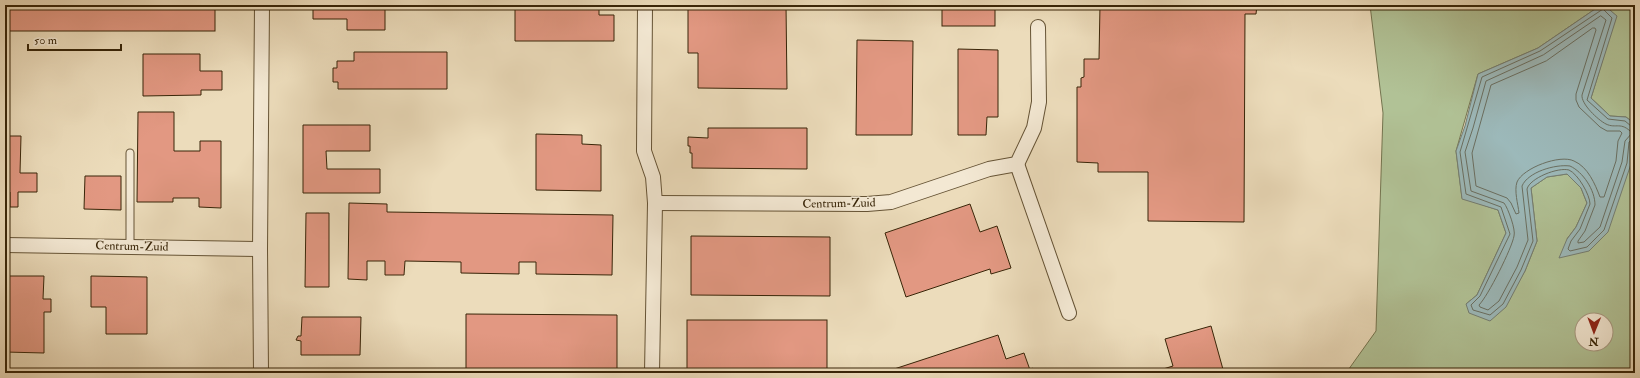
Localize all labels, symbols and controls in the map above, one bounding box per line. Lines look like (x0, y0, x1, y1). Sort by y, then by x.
scale bar (28, 26, 121, 52)
text: 50 m (34, 33, 58, 48)
street label: Centrum-Zuid (802, 195, 876, 212)
street label: Centrum-Zuid (95, 238, 169, 255)
north arrow (1574, 312, 1614, 352)
text: N (1588, 335, 1600, 348)

